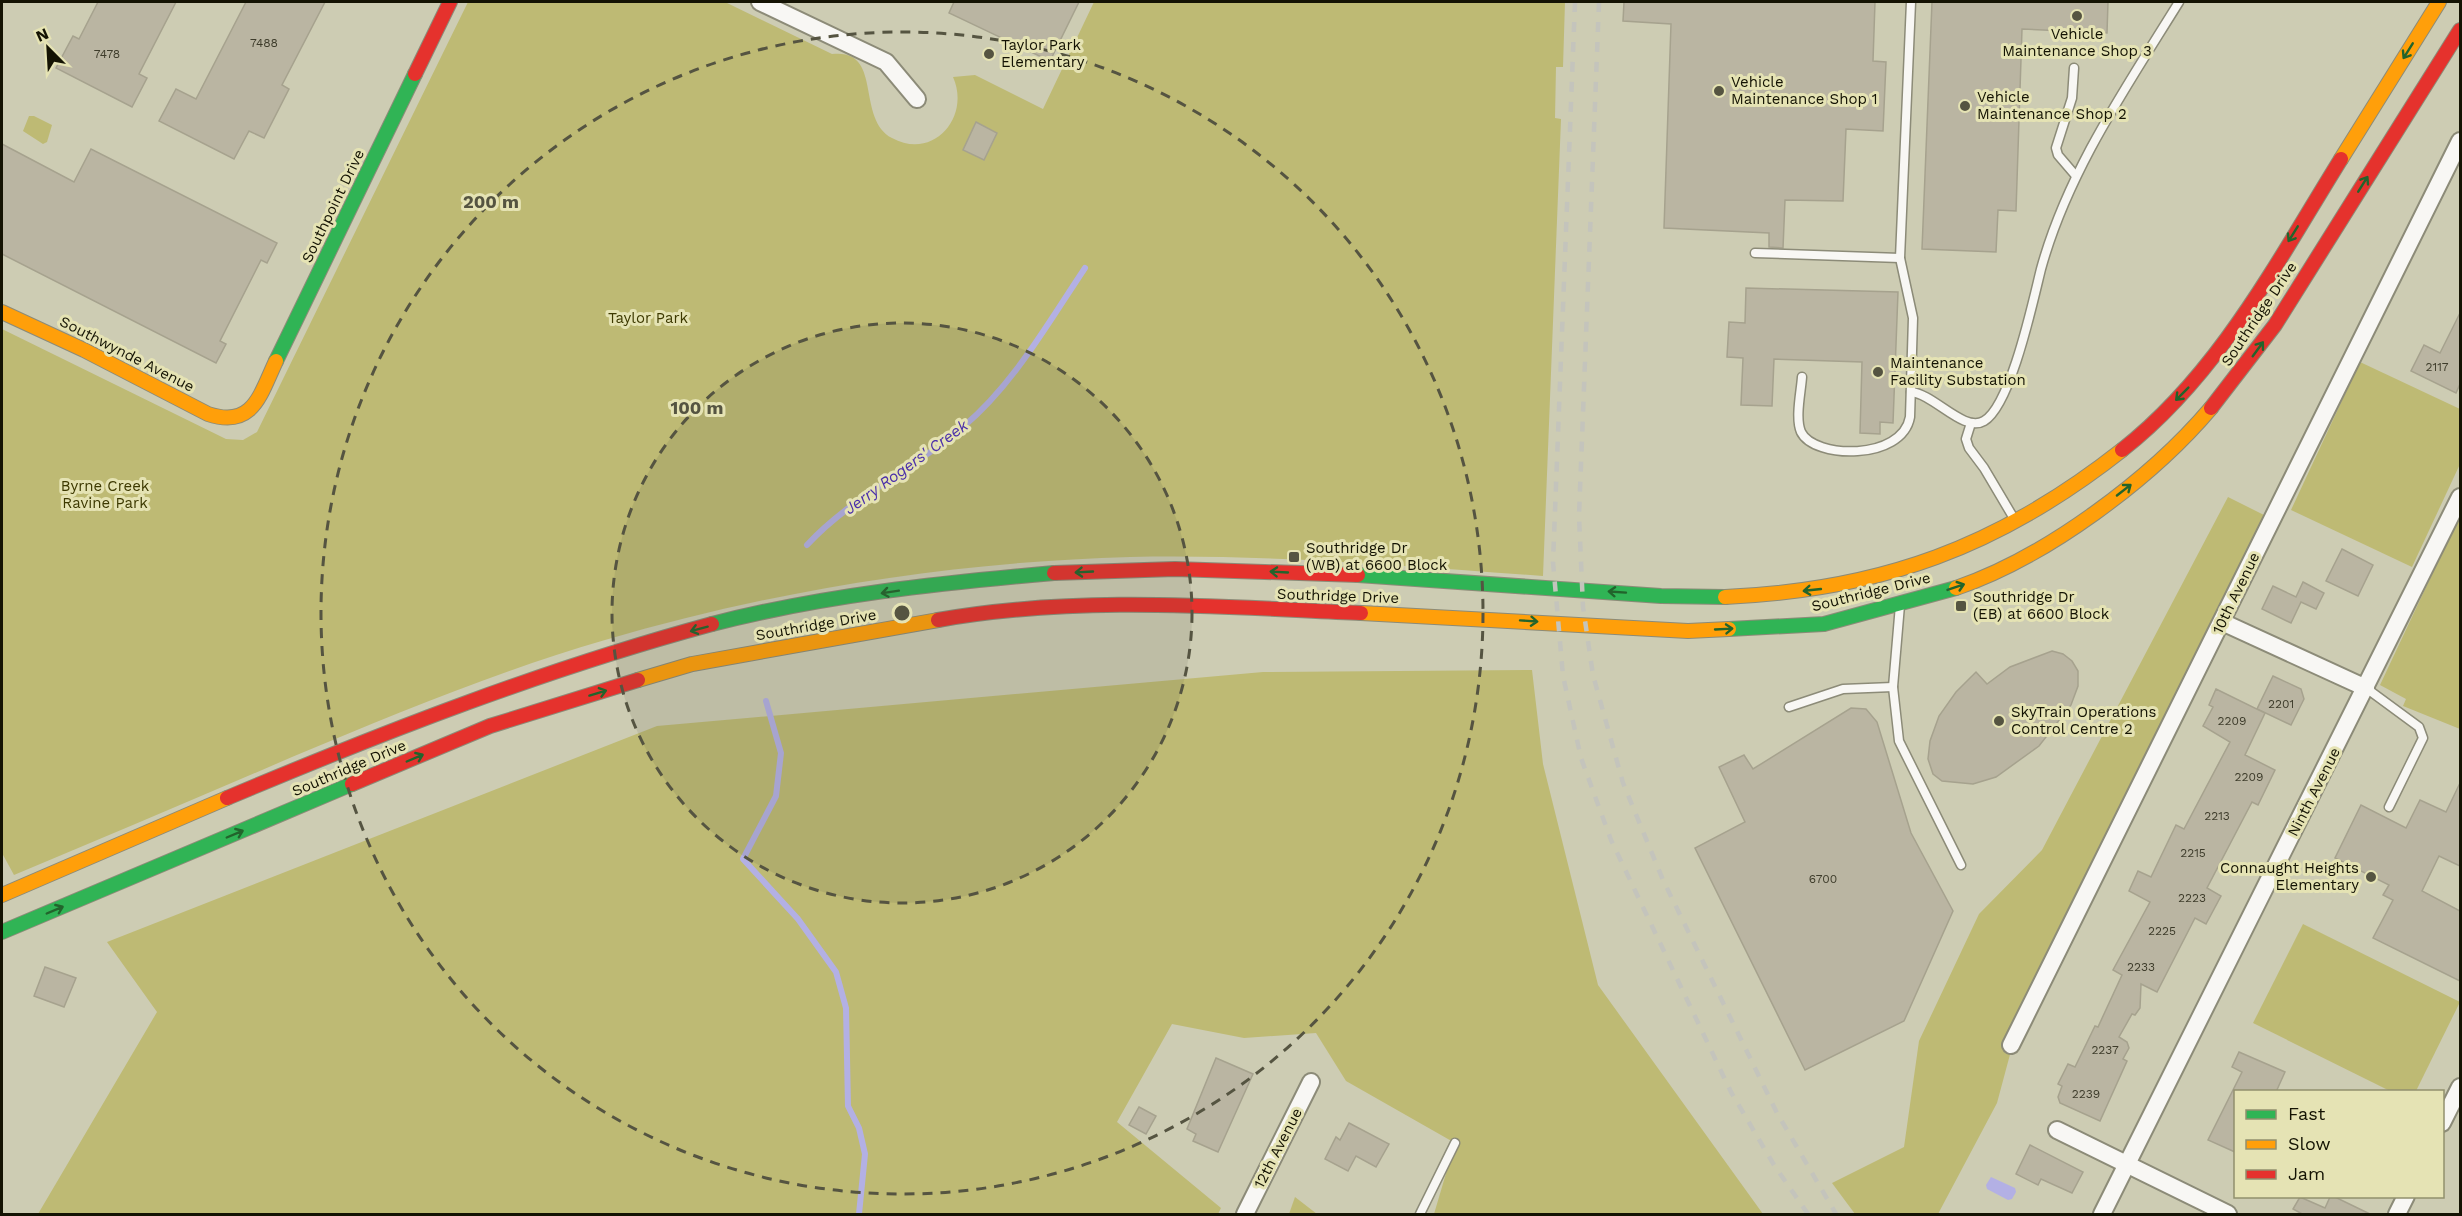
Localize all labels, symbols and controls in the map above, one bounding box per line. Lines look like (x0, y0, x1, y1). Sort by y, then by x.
marker: Vehicle Maintenance Shop 3 (2070, 9, 2084, 23)
north arrow (18, 18, 78, 78)
text: N (33, 24, 51, 46)
place label: Vehicle Maintenance Shop 3 (2002, 25, 2152, 60)
house number: 7488 (250, 36, 278, 50)
place label: Taylor Park Elementary (1001, 36, 1085, 71)
one-way arrow (2401, 42, 2413, 59)
house number: 7478 (94, 47, 120, 61)
marker: Taylor Park Elementary (982, 47, 996, 61)
place label: Vehicle Maintenance Shop 1 (1731, 73, 1878, 108)
marker: Vehicle Maintenance Shop 1 (1712, 84, 1726, 98)
place label: Vehicle Maintenance Shop 2 (1977, 88, 2127, 123)
marker: Vehicle Maintenance Shop 2 (1958, 99, 1972, 113)
street label: Southpoint Drive (298, 146, 368, 266)
one-way arrow (2356, 176, 2369, 193)
text: 200 m (463, 191, 519, 212)
one-way arrow (2287, 226, 2300, 243)
street label: Southridge Drive (2217, 258, 2301, 370)
park label: Taylor Park (608, 309, 689, 327)
street label: Southwynde Avenue (57, 312, 197, 396)
one-way arrow (2252, 341, 2264, 357)
place label: Maintenance Facility Substation (1890, 354, 2026, 389)
house number: 2117 (2425, 360, 2449, 374)
marker: Maintenance Facility Substation (1871, 365, 1885, 379)
one-way arrow (2175, 387, 2190, 402)
text: 100 m (670, 397, 724, 418)
water label: Jerry Rogers' Creek (840, 415, 973, 518)
park label: Byrne Creek Ravine Park (61, 477, 150, 512)
one-way arrow (2116, 483, 2132, 496)
place label: Southridge Dr (WB) at 6600 Block (1306, 539, 1448, 574)
street label: 10th Avenue (2209, 549, 2263, 637)
marker: Southridge Dr (WB) at 6600 Block (1287, 550, 1301, 564)
one-way arrow (1075, 566, 1094, 577)
one-way arrow (1269, 566, 1289, 577)
street label: Southridge Drive (1810, 569, 1932, 615)
one-way arrow (1946, 580, 1965, 591)
one-way arrow (1802, 584, 1822, 595)
street label: Southridge Drive (1277, 585, 1399, 607)
one-way arrow (881, 586, 900, 597)
one-way arrow (1608, 587, 1628, 598)
place label: Southridge Dr (EB) at 6600 Block (1973, 588, 2110, 623)
marker: Southridge Dr (EB) at 6600 Block (1954, 599, 1968, 613)
centre of rings (892, 603, 912, 623)
street label: Southridge Drive (754, 606, 878, 644)
one-way arrow (1518, 616, 1538, 627)
one-way arrow (690, 624, 709, 635)
one-way arrow (1713, 624, 1733, 635)
one-way arrow (588, 687, 607, 698)
house number: 2201 (2268, 697, 2294, 711)
place label: SkyTrain Operations Control Centre 2 (2011, 703, 2157, 738)
marker: SkyTrain Operations Control Centre 2 (1992, 714, 2006, 728)
house number: 2209 (2218, 714, 2246, 728)
street label: Southridge Drive (289, 736, 409, 800)
street label: Ninth Avenue (2284, 745, 2344, 839)
one-way arrow (405, 752, 423, 763)
house number: 2209 (2235, 770, 2263, 784)
house number: 2213 (2204, 809, 2230, 823)
one-way arrow (225, 828, 244, 839)
house number: 2215 (2180, 846, 2206, 860)
place label: Connaught Heights Elementary (2220, 859, 2359, 894)
marker: Connaught Heights Elementary (2364, 870, 2378, 884)
house number: 6700 (1809, 872, 1837, 886)
house number: 2223 (2178, 891, 2206, 905)
one-way arrow (46, 904, 64, 915)
house number: 2225 (2148, 924, 2176, 938)
house number: 2233 (2127, 960, 2155, 974)
house number: 2237 (2091, 1043, 2119, 1057)
house number: 2239 (2072, 1087, 2100, 1101)
legend (2234, 1090, 2444, 1198)
text: Fast (2288, 1103, 2326, 1124)
street label: 12th Avenue (1250, 1105, 1306, 1191)
text: Slow (2288, 1133, 2331, 1154)
text: Jam (2288, 1163, 2325, 1184)

